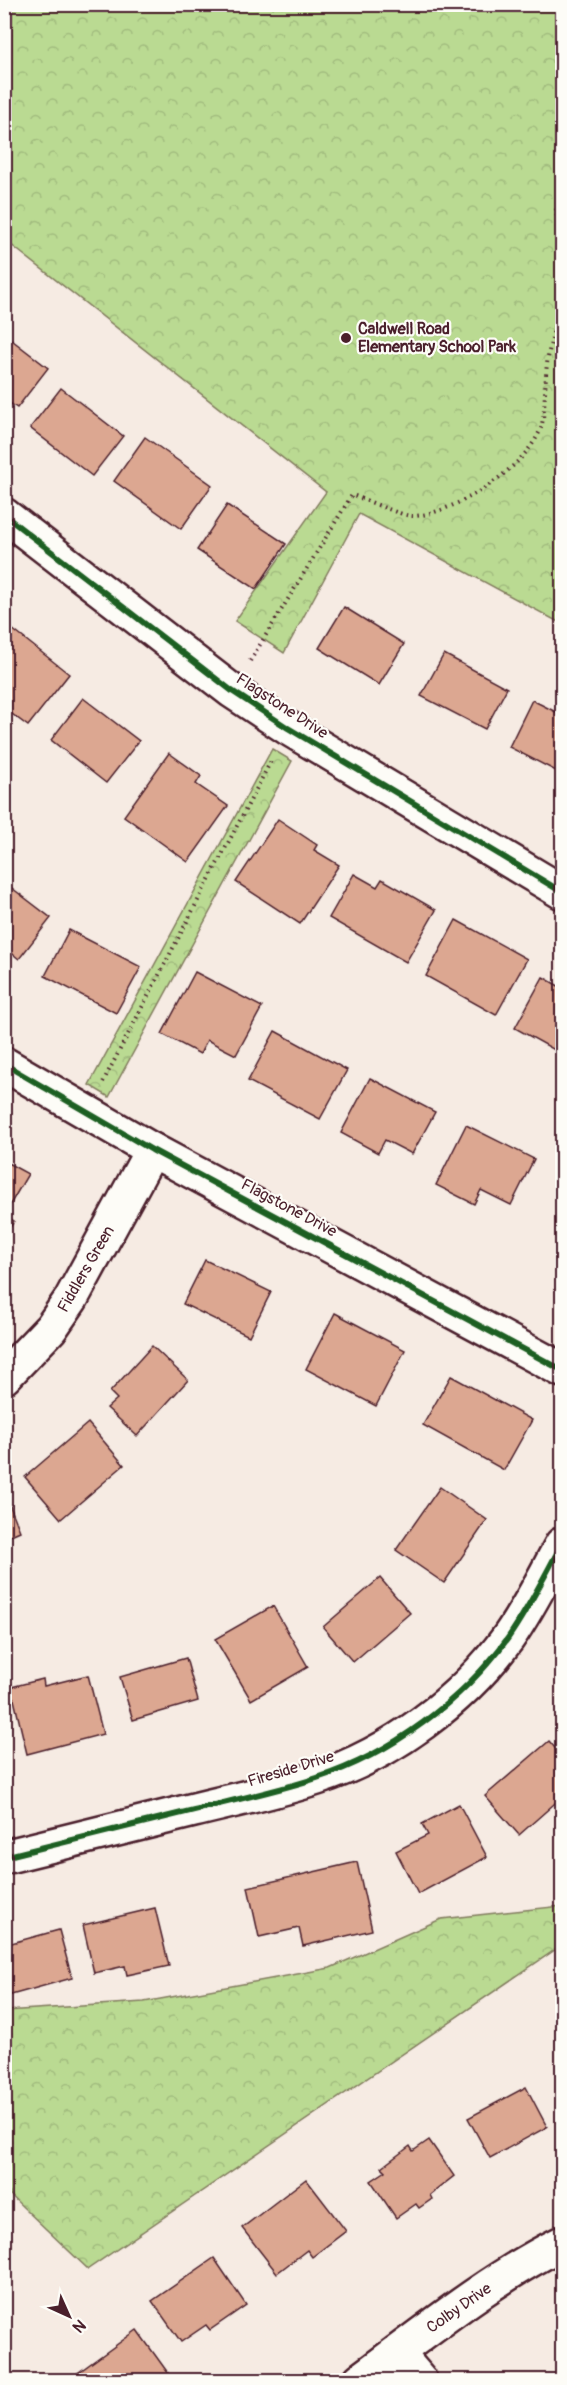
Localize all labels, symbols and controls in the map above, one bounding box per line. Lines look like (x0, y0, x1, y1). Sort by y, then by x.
place label: Caldwell Road Elementary School Park (358, 319, 516, 357)
marker: Caldwell Road Elementary School Park (339, 331, 353, 345)
street label: Flagstone Drive (232, 669, 332, 743)
street label: Flagstone Drive (238, 1174, 340, 1242)
street label: Fiddlers Green (53, 1222, 119, 1316)
street label: Fireside Drive (245, 1746, 337, 1792)
street label: Colby Drive (423, 2278, 495, 2338)
north arrow (39, 2286, 99, 2346)
text: N (68, 2315, 90, 2337)

